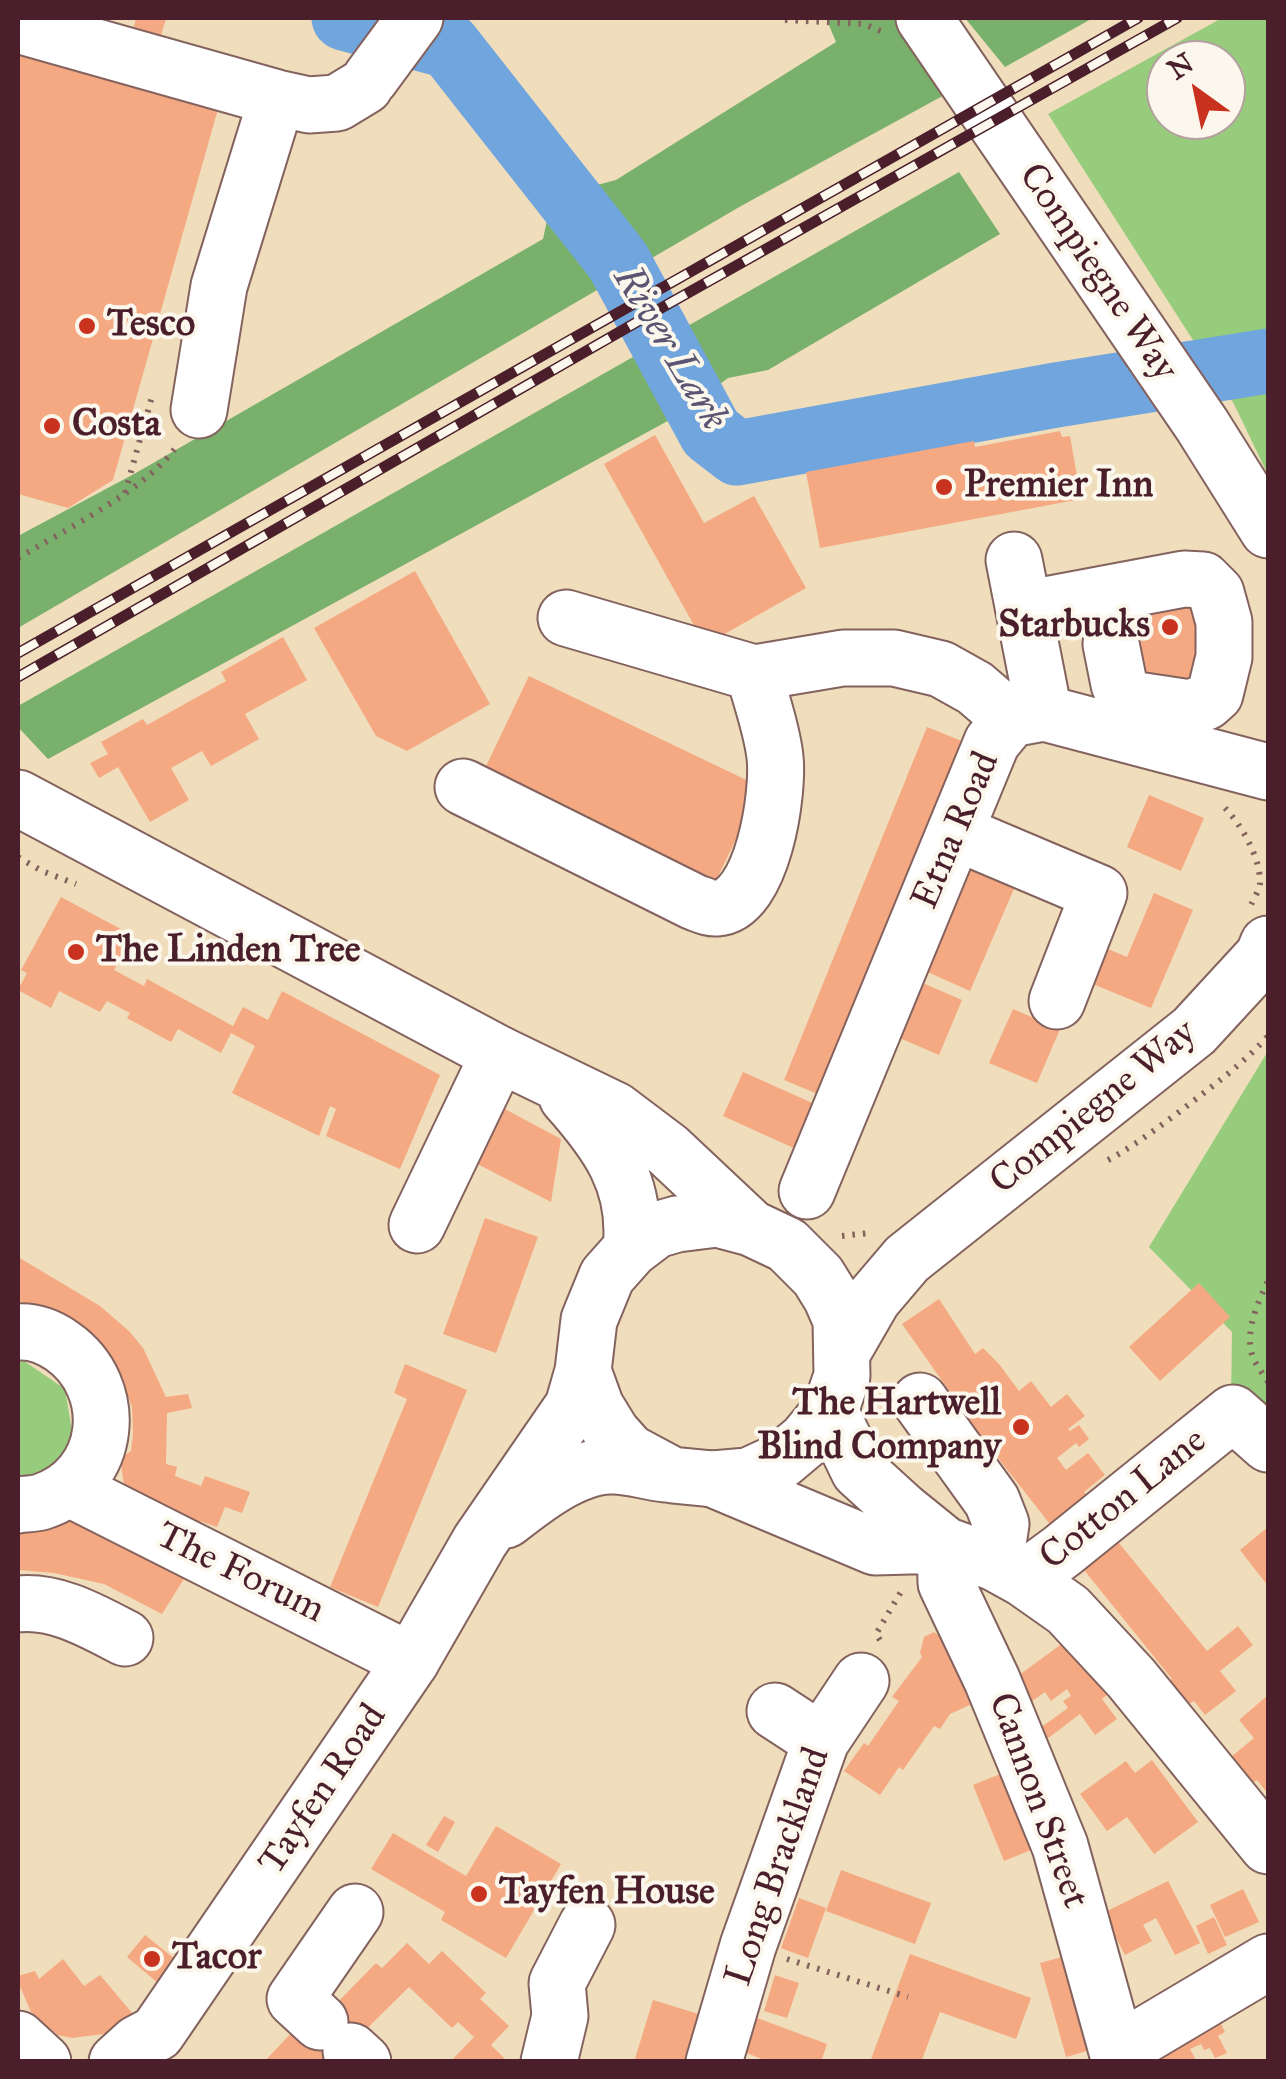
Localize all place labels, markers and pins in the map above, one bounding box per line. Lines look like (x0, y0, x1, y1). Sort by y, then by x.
place label: Tesco (107, 303, 195, 349)
marker: Tesco (76, 315, 98, 337)
place label: Costa (72, 403, 161, 449)
marker: Costa (41, 415, 63, 437)
place label: Premier Inn (964, 464, 1153, 510)
marker: Premier Inn (933, 476, 955, 498)
place label: Starbucks (998, 604, 1150, 650)
marker: Starbucks (1159, 616, 1181, 638)
place label: The Linden Tree (96, 929, 361, 975)
marker: The Linden Tree (65, 941, 87, 963)
place label: The Hartwell Blind Company (757, 1382, 1001, 1472)
marker: The Hartwell Blind Company (1010, 1416, 1032, 1438)
place label: Tayfen House (499, 1871, 715, 1917)
marker: Tayfen House (468, 1883, 490, 1905)
place label: Tacor (172, 1936, 261, 1982)
marker: Tacor (141, 1948, 163, 1970)

